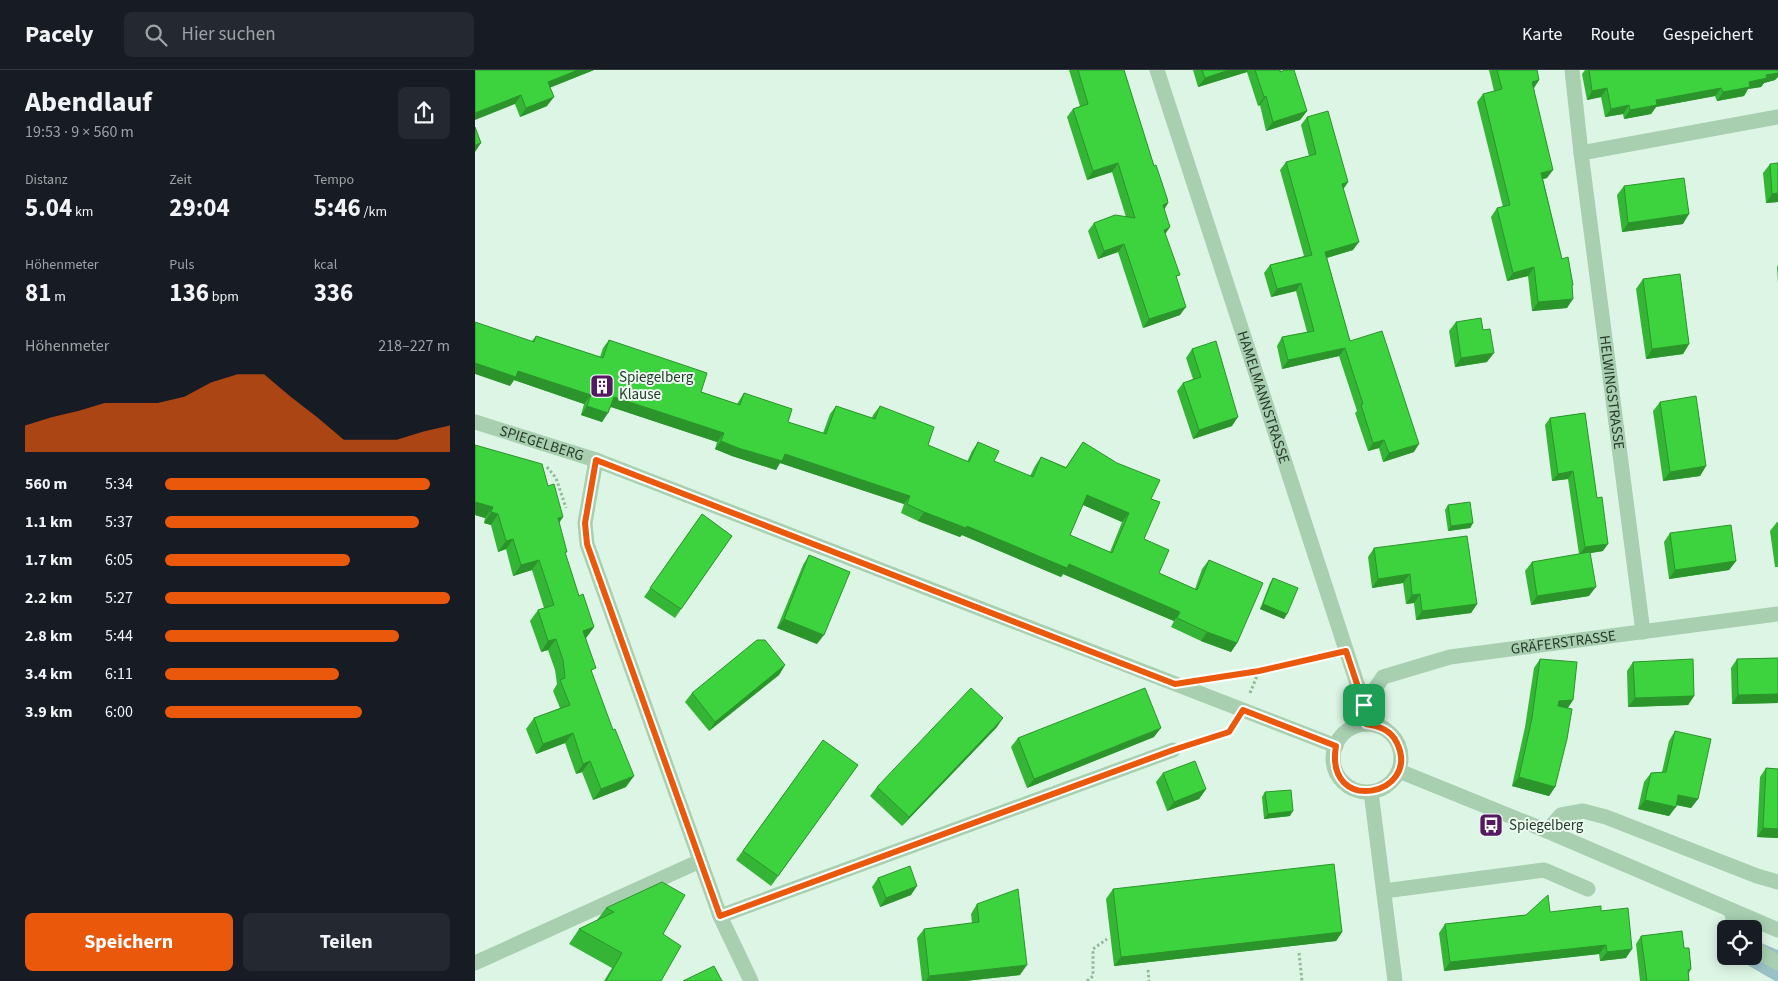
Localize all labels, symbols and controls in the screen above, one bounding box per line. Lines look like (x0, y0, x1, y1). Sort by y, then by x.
search box (124, 12, 474, 57)
text: Pacely (25, 17, 94, 52)
icon: search (142, 21, 170, 49)
text: Hier suchen (182, 21, 276, 48)
text: Karte (1522, 22, 1562, 47)
text: Route (1590, 22, 1635, 47)
text: Gespeichert (1663, 22, 1753, 47)
text: Abendlauf (25, 82, 152, 122)
button: share (398, 87, 450, 139)
text: 19:53 · 9 × 560 m (25, 121, 134, 143)
text: Distanz (25, 170, 68, 190)
text: Zeit (169, 170, 192, 190)
text: Tempo (314, 170, 354, 190)
text: 5.04 (25, 190, 72, 226)
text: 29:04 (169, 190, 230, 226)
text: 5:46 (314, 190, 361, 226)
text: km (72, 202, 93, 222)
text: /km (361, 202, 387, 222)
text: Höhenmeter (25, 255, 99, 275)
text: Puls (169, 255, 194, 275)
text: kcal (314, 255, 337, 275)
text: 81 (25, 275, 51, 311)
text: 136 (169, 275, 209, 311)
text: 336 (314, 275, 353, 311)
text: m (51, 287, 66, 307)
text: bpm (209, 287, 239, 307)
street label: HAMELMANNSTRASSE (1232, 328, 1295, 466)
street label: HELWINGSTRASSE (1594, 334, 1629, 451)
text: Höhenmeter (25, 335, 109, 357)
text: 218–227 m (378, 335, 450, 357)
place label: Spiegelberg Klause (619, 367, 694, 405)
building icon: Spiegelberg Klause (589, 373, 615, 399)
street label: SPIEGELBERG (497, 420, 586, 467)
text: 560 m (25, 473, 67, 495)
text: 5:34 (105, 473, 133, 495)
text: 1.1 km (25, 511, 72, 533)
text: 5:37 (105, 511, 133, 533)
text: 1.7 km (25, 549, 72, 571)
text: 6:05 (105, 549, 133, 571)
text: 2.2 km (25, 587, 72, 609)
text: 5:27 (105, 587, 133, 609)
text: 2.8 km (25, 625, 72, 647)
text: 5:44 (105, 625, 133, 647)
street label: GRÄFERSTRASSE (1510, 625, 1617, 660)
text: 3.4 km (25, 663, 72, 685)
text: 6:11 (105, 663, 133, 685)
pin (1343, 684, 1385, 726)
icon: arrive (1350, 691, 1378, 719)
text: 3.9 km (25, 701, 72, 723)
text: 6:00 (105, 701, 133, 723)
bus stop icon: Spiegelberg (1478, 812, 1504, 838)
place label: Spiegelberg (1509, 815, 1584, 836)
button: Speichern (25, 913, 233, 971)
button: Teilen (243, 913, 450, 971)
map controls (1717, 920, 1762, 965)
button: locate (1717, 920, 1762, 965)

